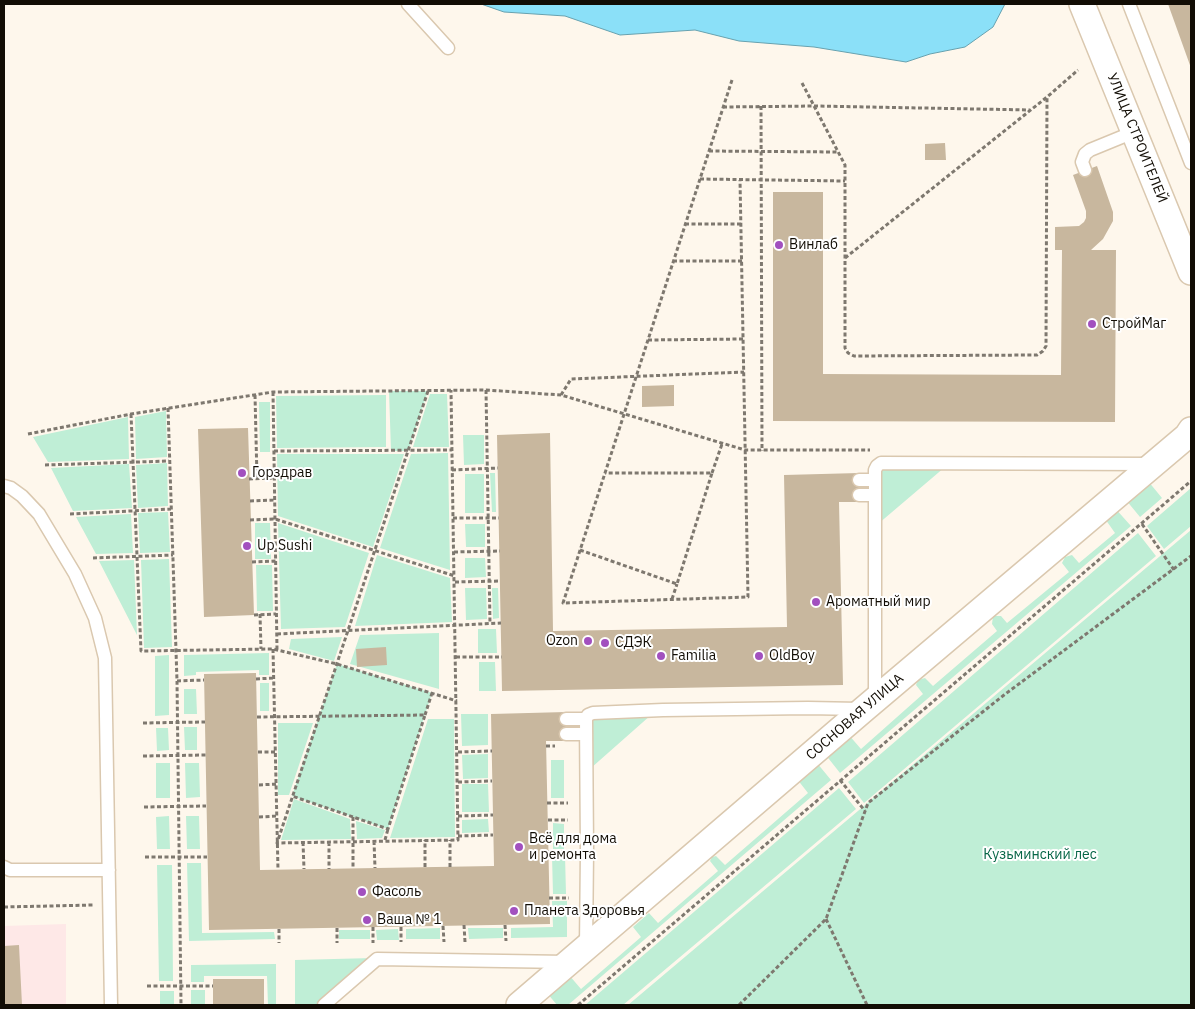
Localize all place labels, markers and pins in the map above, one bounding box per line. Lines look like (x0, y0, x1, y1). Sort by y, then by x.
place label: Винлаб (789, 237, 838, 253)
marker: Винлаб (773, 239, 785, 251)
place label: СтройМаг (1102, 316, 1166, 332)
marker: СтройМаг (1086, 318, 1098, 330)
place label: Горздрав (252, 465, 312, 481)
marker: Горздрав (236, 467, 248, 479)
place label: Up Sushi (257, 538, 312, 554)
marker: Up Sushi (241, 540, 253, 552)
place label: Ароматный мир (826, 594, 930, 610)
marker: Ароматный мир (810, 596, 822, 608)
place label: Ozon (546, 633, 578, 649)
marker: Ozon (582, 635, 594, 647)
place label: СДЭК (615, 635, 652, 651)
marker: СДЭК (599, 637, 611, 649)
place label: Familia (671, 648, 716, 664)
place label: OldBoy (769, 648, 815, 664)
marker: Familia (655, 650, 667, 662)
marker: OldBoy (753, 650, 765, 662)
place label: Всё для дома и ремонта (529, 831, 617, 864)
marker: Всё для дома и ремонта (513, 841, 525, 853)
place label: Фасоль (372, 884, 421, 900)
marker: Фасоль (356, 886, 368, 898)
place label: Планета Здоровья (524, 903, 645, 919)
marker: Планета Здоровья (508, 905, 520, 917)
place label: Ваша № 1 (377, 912, 442, 928)
marker: Ваша № 1 (361, 914, 373, 926)

